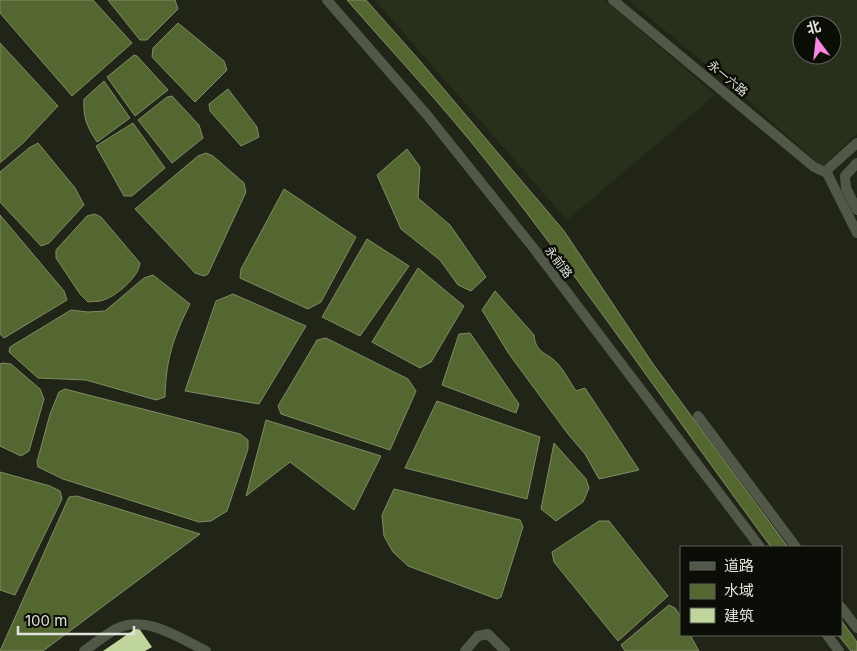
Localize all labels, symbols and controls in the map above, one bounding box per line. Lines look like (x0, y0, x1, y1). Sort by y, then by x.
north arrow (792, 15, 842, 65)
text: 北 (805, 17, 822, 37)
street label: 永一六路 (705, 57, 751, 99)
street label: 永前路 (542, 243, 576, 281)
legend (680, 546, 842, 636)
text: 道路 (724, 556, 754, 575)
text: 水域 (724, 581, 754, 600)
scale bar (18, 604, 134, 636)
text: 建筑 (724, 606, 754, 625)
text: 100 m (25, 611, 67, 630)

